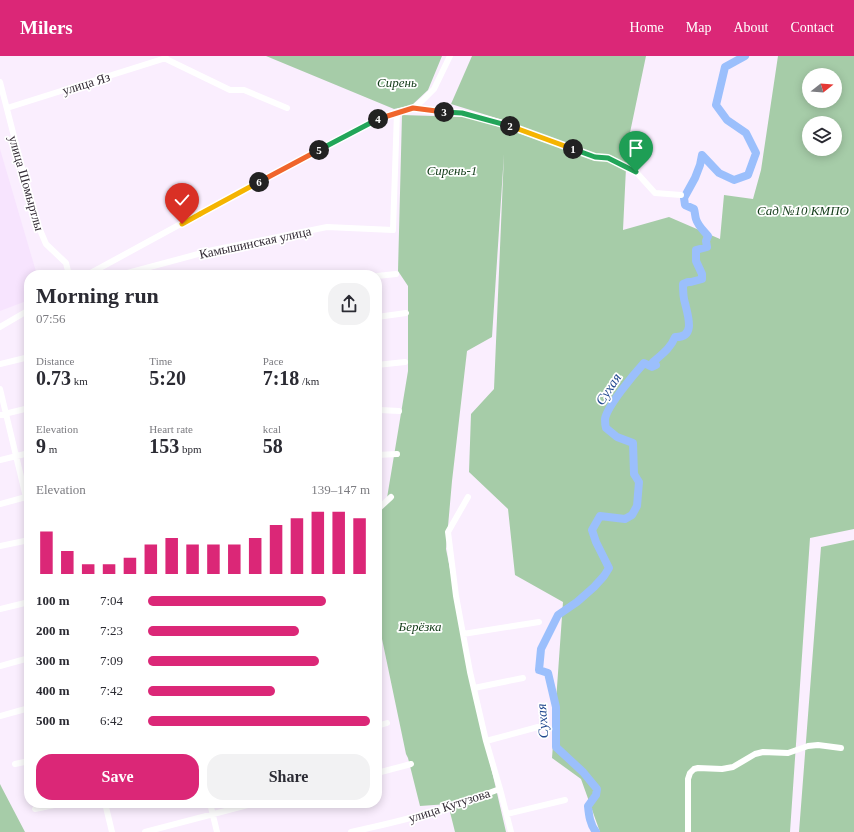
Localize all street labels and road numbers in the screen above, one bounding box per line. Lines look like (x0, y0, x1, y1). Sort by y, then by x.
street label: улица Яз (60, 69, 112, 98)
street label: улица Шомыртлы (6, 134, 47, 233)
street label: Камышинская улица (198, 223, 313, 262)
street label: улица Кутузова (406, 785, 492, 826)

